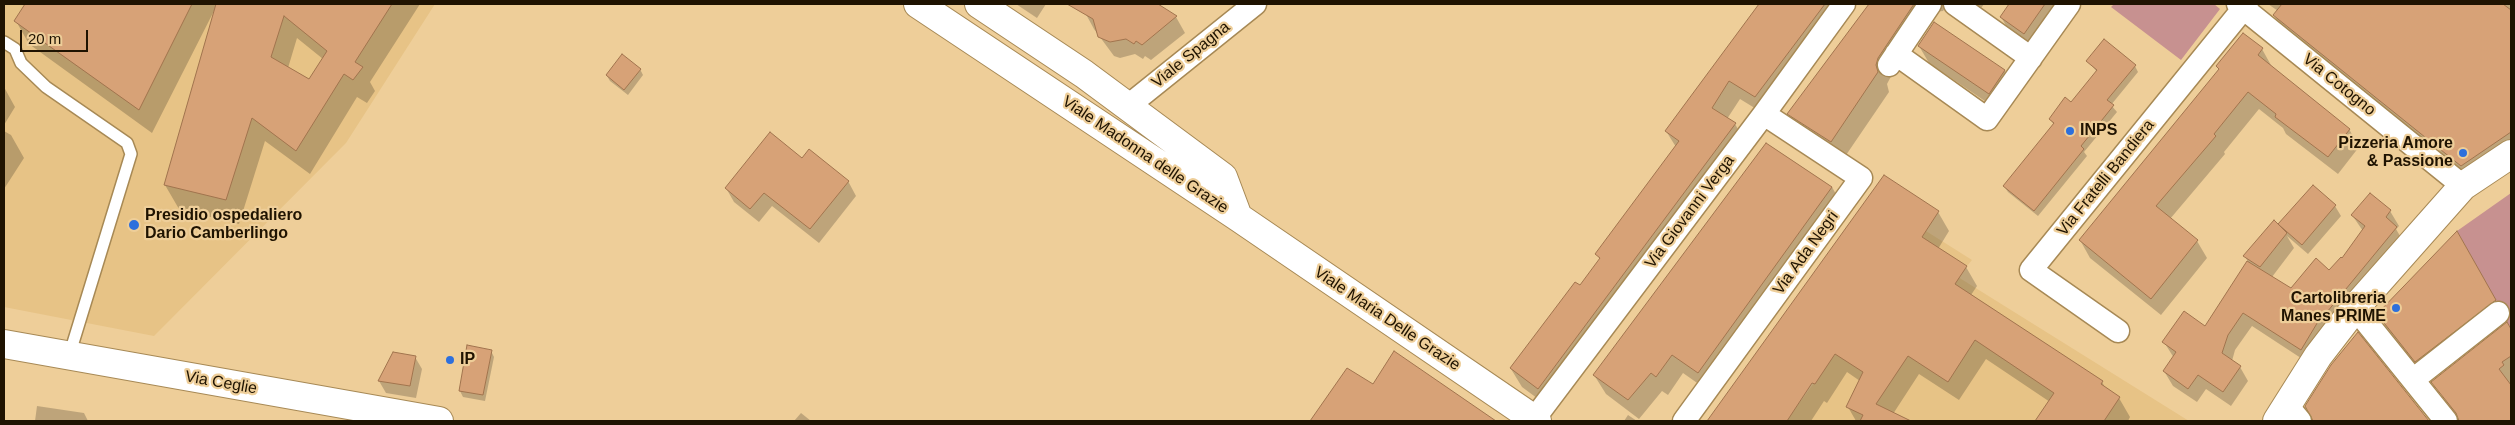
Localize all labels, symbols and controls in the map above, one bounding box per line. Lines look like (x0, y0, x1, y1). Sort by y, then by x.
street label: Viale Spagna (1148, 18, 1234, 92)
scale bar (22, 20, 90, 52)
text: 20 m (28, 30, 61, 47)
street label: Via Cotogno (2299, 50, 2379, 120)
street label: Viale Madonna delle Grazie (1058, 92, 1232, 218)
street label: Via Fratelli Bandiera (2053, 116, 2159, 240)
place label: INPS (2080, 121, 2117, 141)
marker: INPS (2064, 125, 2076, 137)
place label: Pizzeria Amore & Passione (2338, 134, 2453, 172)
marker: Pizzeria Amore & Passione (2457, 147, 2469, 159)
street label: Via Giovanni Verga (1641, 152, 1739, 272)
place label: Presidio ospedaliero Dario Camberlingo (145, 206, 302, 244)
street label: Via Ada Negri (1769, 208, 1843, 298)
marker: Presidio ospedaliero Dario Camberlingo (127, 218, 141, 232)
street label: Viale Maria Delle Grazie (1310, 263, 1464, 375)
place label: Cartolibreria Manes PRIME (2281, 289, 2386, 327)
marker: Cartolibreria Manes PRIME (2390, 302, 2402, 314)
place label: IP (460, 350, 475, 370)
marker: IP (444, 354, 456, 366)
street label: Via Ceglie (184, 367, 258, 399)

